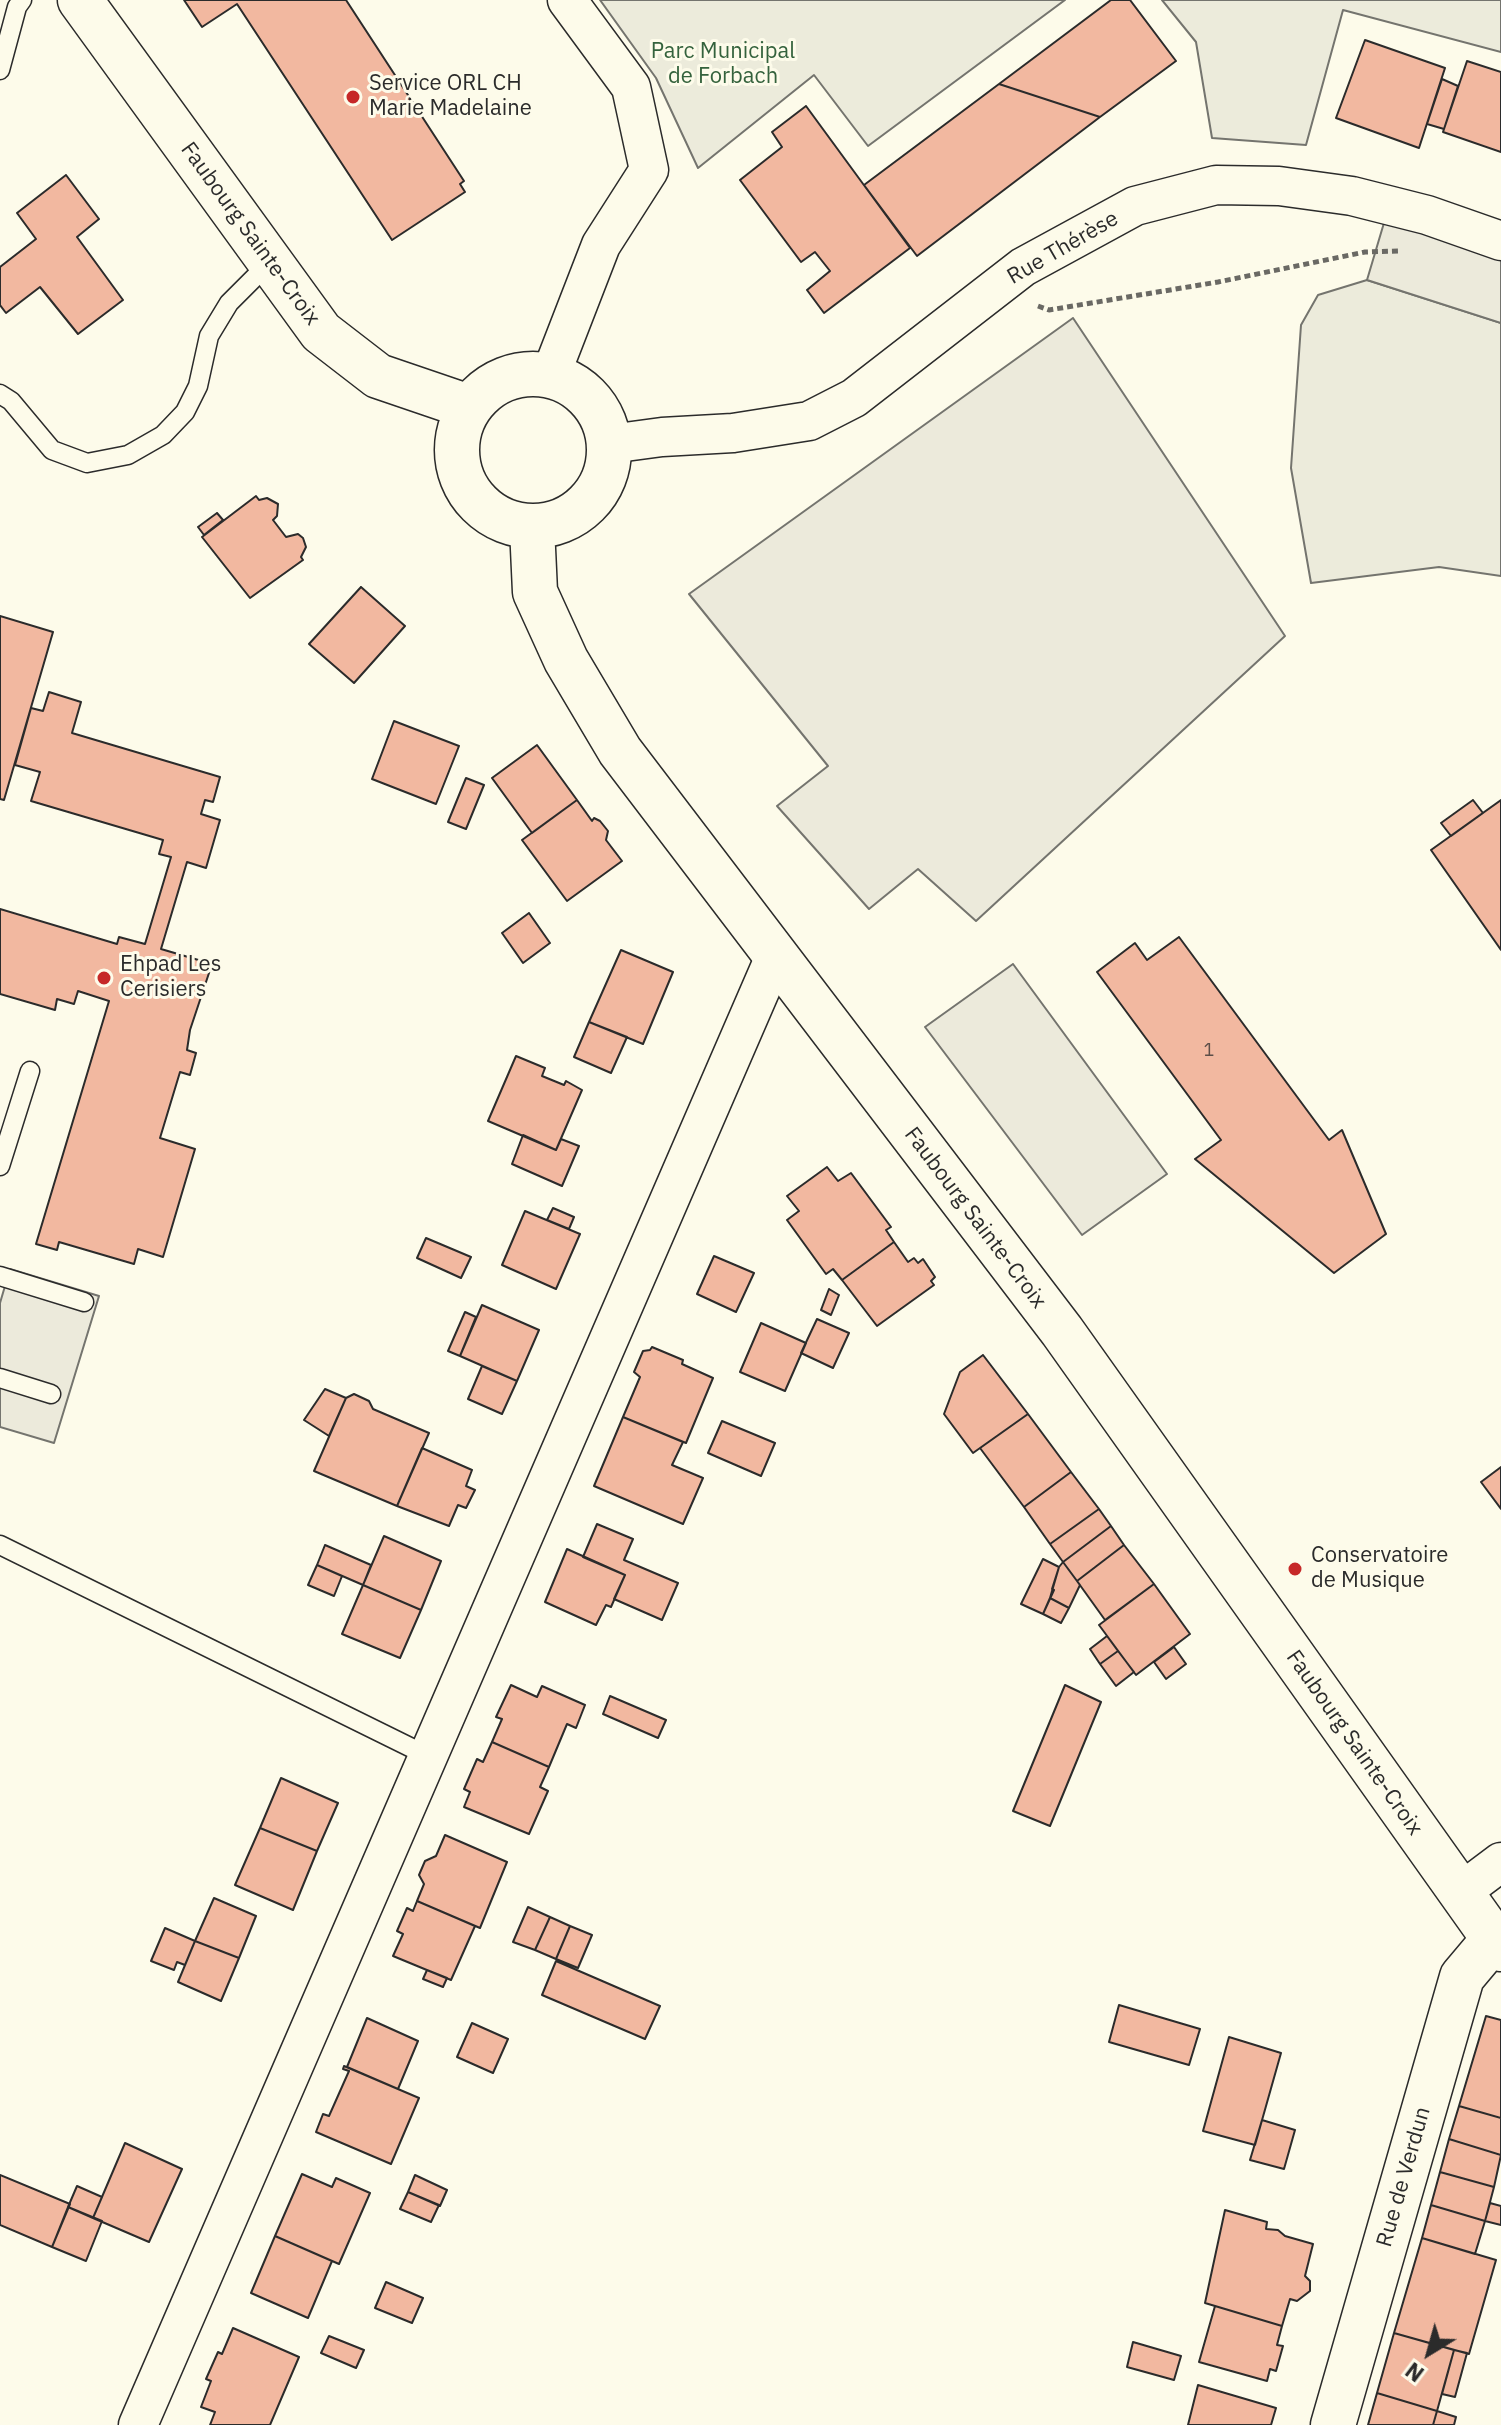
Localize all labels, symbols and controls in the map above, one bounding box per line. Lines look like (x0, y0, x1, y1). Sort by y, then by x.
park label: Parc Municipal de Forbach (651, 39, 795, 90)
place label: Service ORL CH Marie Madelaine (369, 71, 532, 122)
marker: Service ORL CH Marie Madelaine (344, 88, 362, 106)
street label: Faubourg Sainte-Croix (175, 137, 325, 331)
street label: Rue Thérèse (1003, 206, 1123, 290)
place label: Ehpad Les Cerisiers (120, 952, 221, 1004)
marker: Ehpad Les Cerisiers (95, 969, 113, 987)
house number: 1 (1204, 1040, 1214, 1062)
street label: Faubourg Sainte-Croix (898, 1122, 1052, 1314)
place label: Conservatoire de Musique (1311, 1543, 1448, 1594)
marker: Conservatoire de Musique (1286, 1560, 1304, 1578)
street label: Faubourg Sainte-Croix (1280, 1645, 1428, 1841)
street label: Rue de Verdun (1371, 2104, 1437, 2250)
north arrow (1389, 2313, 1469, 2393)
text: N (1399, 2356, 1429, 2389)

